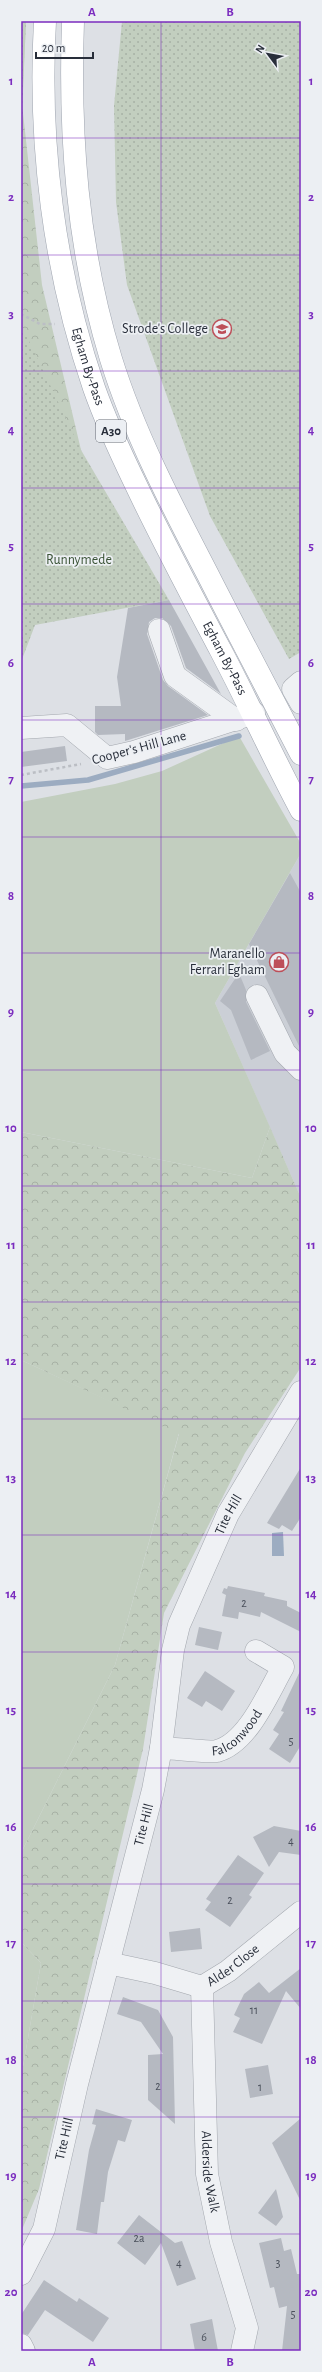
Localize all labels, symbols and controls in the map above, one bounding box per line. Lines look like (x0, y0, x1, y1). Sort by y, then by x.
text: A (88, 6, 96, 19)
text: B (226, 6, 234, 19)
scale bar (36, 34, 93, 60)
north arrow (248, 34, 288, 74)
text: 20 m (42, 42, 65, 54)
text: N (253, 43, 267, 55)
text: 1 (9, 75, 13, 88)
text: 1 (309, 75, 313, 88)
text: 2 (8, 191, 14, 204)
text: 2 (308, 191, 314, 204)
text: 3 (8, 308, 14, 321)
text: 3 (308, 308, 314, 321)
school or university icon: Strode's College (211, 318, 233, 340)
place label: Strode's College (122, 322, 208, 336)
street label: Egham By-Pass (69, 326, 107, 407)
road number: A30 (96, 420, 126, 442)
text: 4 (8, 424, 15, 437)
text: 4 (308, 424, 315, 437)
text: 5 (8, 540, 14, 553)
text: 5 (308, 540, 314, 553)
park label: Runnymede (46, 553, 112, 567)
street label: Egham By-Pass (200, 619, 249, 697)
text: 6 (8, 657, 14, 670)
text: 6 (308, 657, 314, 670)
street label: Cooper's Hill Lane (90, 729, 188, 767)
text: 7 (8, 773, 14, 786)
text: 7 (308, 773, 314, 786)
text: 8 (8, 890, 14, 903)
text: 8 (308, 890, 314, 903)
place label: Maranello Ferrari Egham (190, 947, 265, 977)
shop icon: Maranello Ferrari Egham (268, 951, 290, 973)
text: 9 (8, 1006, 14, 1019)
text: 9 (308, 1006, 314, 1019)
text: 10 (5, 1122, 17, 1135)
text: 10 (305, 1122, 317, 1135)
text: 11 (6, 1239, 16, 1252)
text: 11 (306, 1239, 316, 1252)
text: 12 (6, 1355, 16, 1368)
text: 12 (306, 1355, 316, 1368)
text: 13 (6, 1472, 17, 1485)
text: 13 (306, 1472, 317, 1485)
street label: Tite Hill (213, 1492, 245, 1537)
text: 14 (5, 1588, 17, 1601)
text: 14 (305, 1588, 317, 1601)
house number: 2 (241, 1597, 247, 1609)
text: 15 (6, 1704, 17, 1717)
text: 15 (306, 1704, 317, 1717)
street label: Falconwood (211, 1707, 265, 1759)
house number: 5 (288, 1735, 294, 1747)
street label: Tite Hill (132, 1802, 156, 1847)
text: 16 (6, 1821, 16, 1834)
text: 16 (306, 1821, 316, 1834)
house number: 4 (288, 1835, 294, 1847)
house number: 2 (227, 1894, 233, 1906)
text: 17 (6, 1937, 17, 1950)
text: 17 (306, 1937, 317, 1950)
street label: Alder Close (204, 1942, 262, 1989)
house number: 11 (250, 2004, 258, 2016)
text: 18 (5, 2054, 17, 2067)
text: 18 (305, 2054, 317, 2067)
house number: 2 (155, 2080, 161, 2092)
house number: 1 (258, 2081, 262, 2093)
street label: Tite Hill (53, 2116, 76, 2161)
street label: Alderside Walk (199, 2130, 222, 2214)
text: 19 (6, 2170, 16, 2183)
text: 19 (306, 2170, 316, 2183)
house number: 2a (133, 2232, 145, 2244)
house number: 4 (176, 2257, 182, 2269)
house number: 3 (276, 2257, 281, 2269)
text: 20 (5, 2286, 18, 2299)
text: 20 (305, 2286, 318, 2299)
house number: 5 (290, 2308, 296, 2320)
house number: 6 (201, 2331, 207, 2343)
text: A (88, 2356, 96, 2369)
text: B (226, 2356, 234, 2369)

